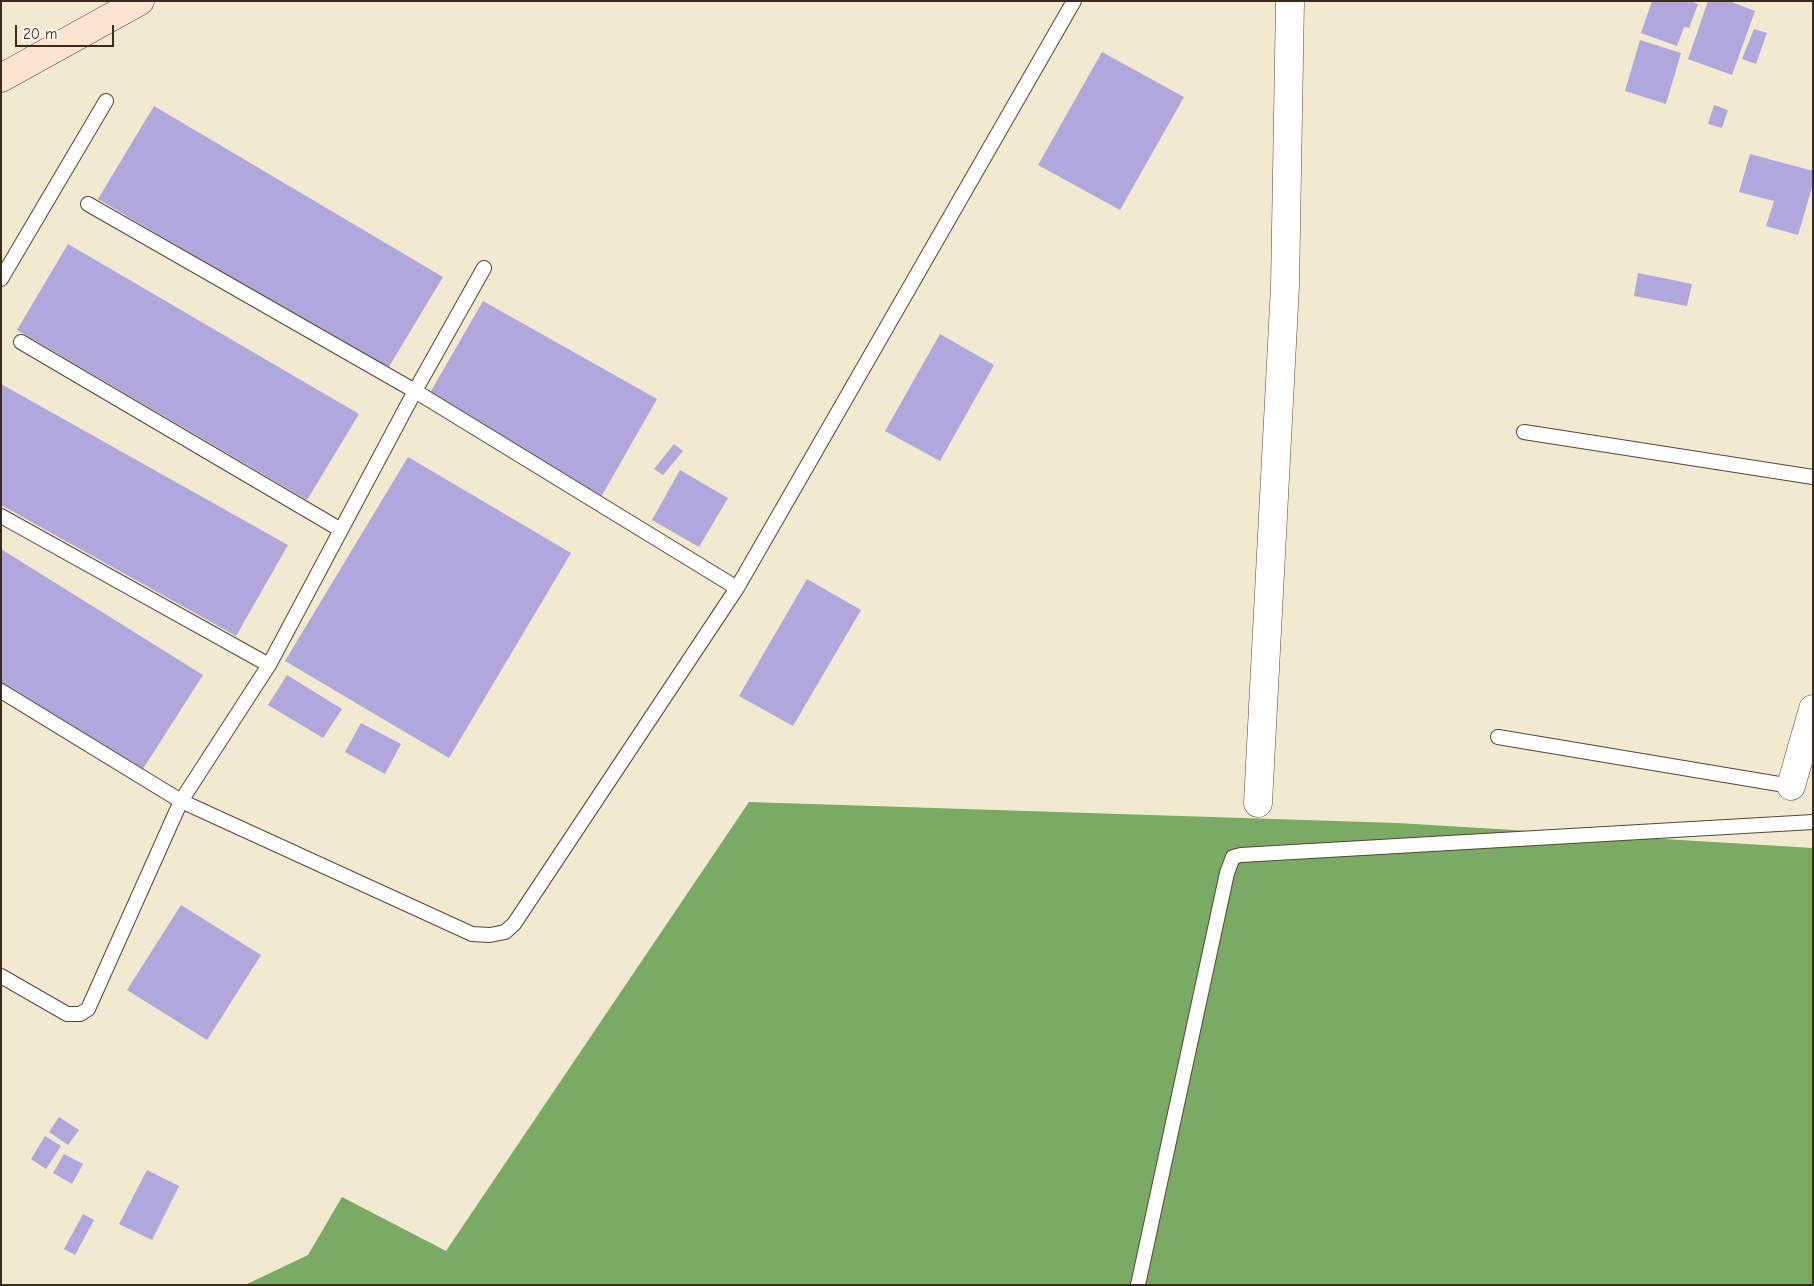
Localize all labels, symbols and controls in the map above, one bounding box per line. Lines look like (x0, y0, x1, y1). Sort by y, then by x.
scale bar (18, 15, 116, 47)
text: 20 m (23, 25, 57, 43)

